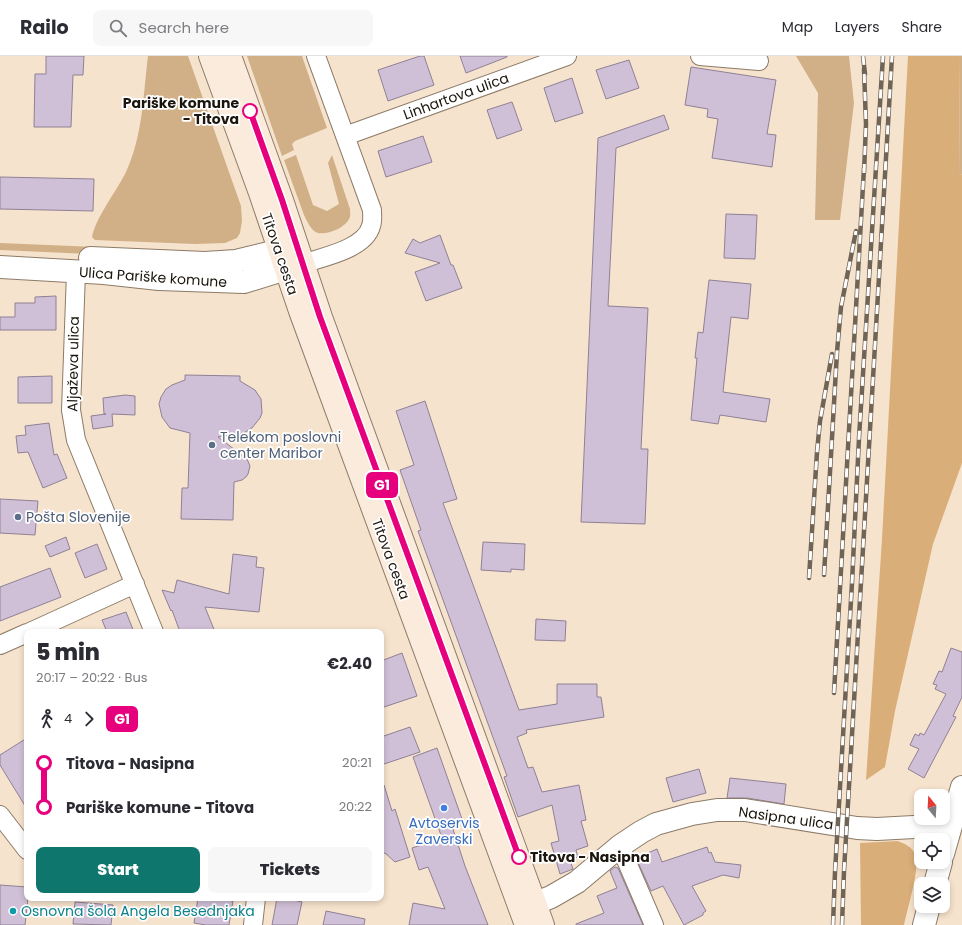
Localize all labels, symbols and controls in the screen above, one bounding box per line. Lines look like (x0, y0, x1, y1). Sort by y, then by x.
search box (93, 10, 373, 46)
text: Railo (20, 14, 69, 41)
icon: search (107, 17, 129, 39)
text: Search here (139, 17, 229, 38)
text: Map (782, 17, 813, 37)
text: Layers (835, 17, 879, 37)
text: Share (901, 17, 942, 37)
street label: Linhartova ulica (400, 68, 512, 124)
place label: Pariške komune - Titova (123, 93, 239, 129)
marker: Pariške komune - Titova (242, 103, 258, 119)
street label: Titova cesta (257, 210, 303, 298)
street label: Ulica Pariške komune (78, 262, 228, 292)
street label: Aljaževa ulica (62, 316, 84, 412)
place label: Telekom poslovni center Maribor (220, 427, 341, 463)
marker: Telekom poslovni center Maribor (207, 440, 217, 450)
line badge: G1 (364, 472, 400, 498)
text: G1 (374, 475, 390, 495)
place label: Pošta Slovenije (26, 507, 131, 527)
marker: Pošta Slovenije (13, 512, 23, 522)
street label: Titova cesta (367, 516, 415, 602)
text: 5 min (36, 637, 100, 668)
text: €2.40 (327, 653, 372, 674)
text: 20:17 – 20:22 · Bus (36, 668, 148, 687)
icon: walk (36, 708, 58, 730)
icon: forward (78, 708, 100, 730)
text: 4 (64, 709, 72, 728)
text: G1 (114, 709, 130, 729)
text: Titova - Nasipna (66, 753, 194, 774)
text: 20:21 (342, 753, 372, 772)
north arrow (914, 789, 950, 825)
map controls (914, 789, 950, 913)
text: Pariške komune - Titova (66, 797, 254, 818)
text: 20:22 (339, 797, 372, 816)
street label: Nasipna ulica (737, 801, 835, 835)
marker: Avtoservis Zaverski (439, 803, 449, 813)
place label: Avtoservis Zaverski (408, 813, 480, 849)
button: locate (914, 833, 950, 869)
button: Start (36, 847, 200, 893)
button: Tickets (208, 847, 372, 893)
place label: Titova - Nasipna (530, 847, 650, 867)
marker: Titova - Nasipna (511, 849, 527, 865)
button: layers (914, 877, 950, 913)
place label: Osnovna šola Angela Besednjaka (21, 901, 255, 921)
marker: Osnovna šola Angela Besednjaka (8, 906, 18, 916)

